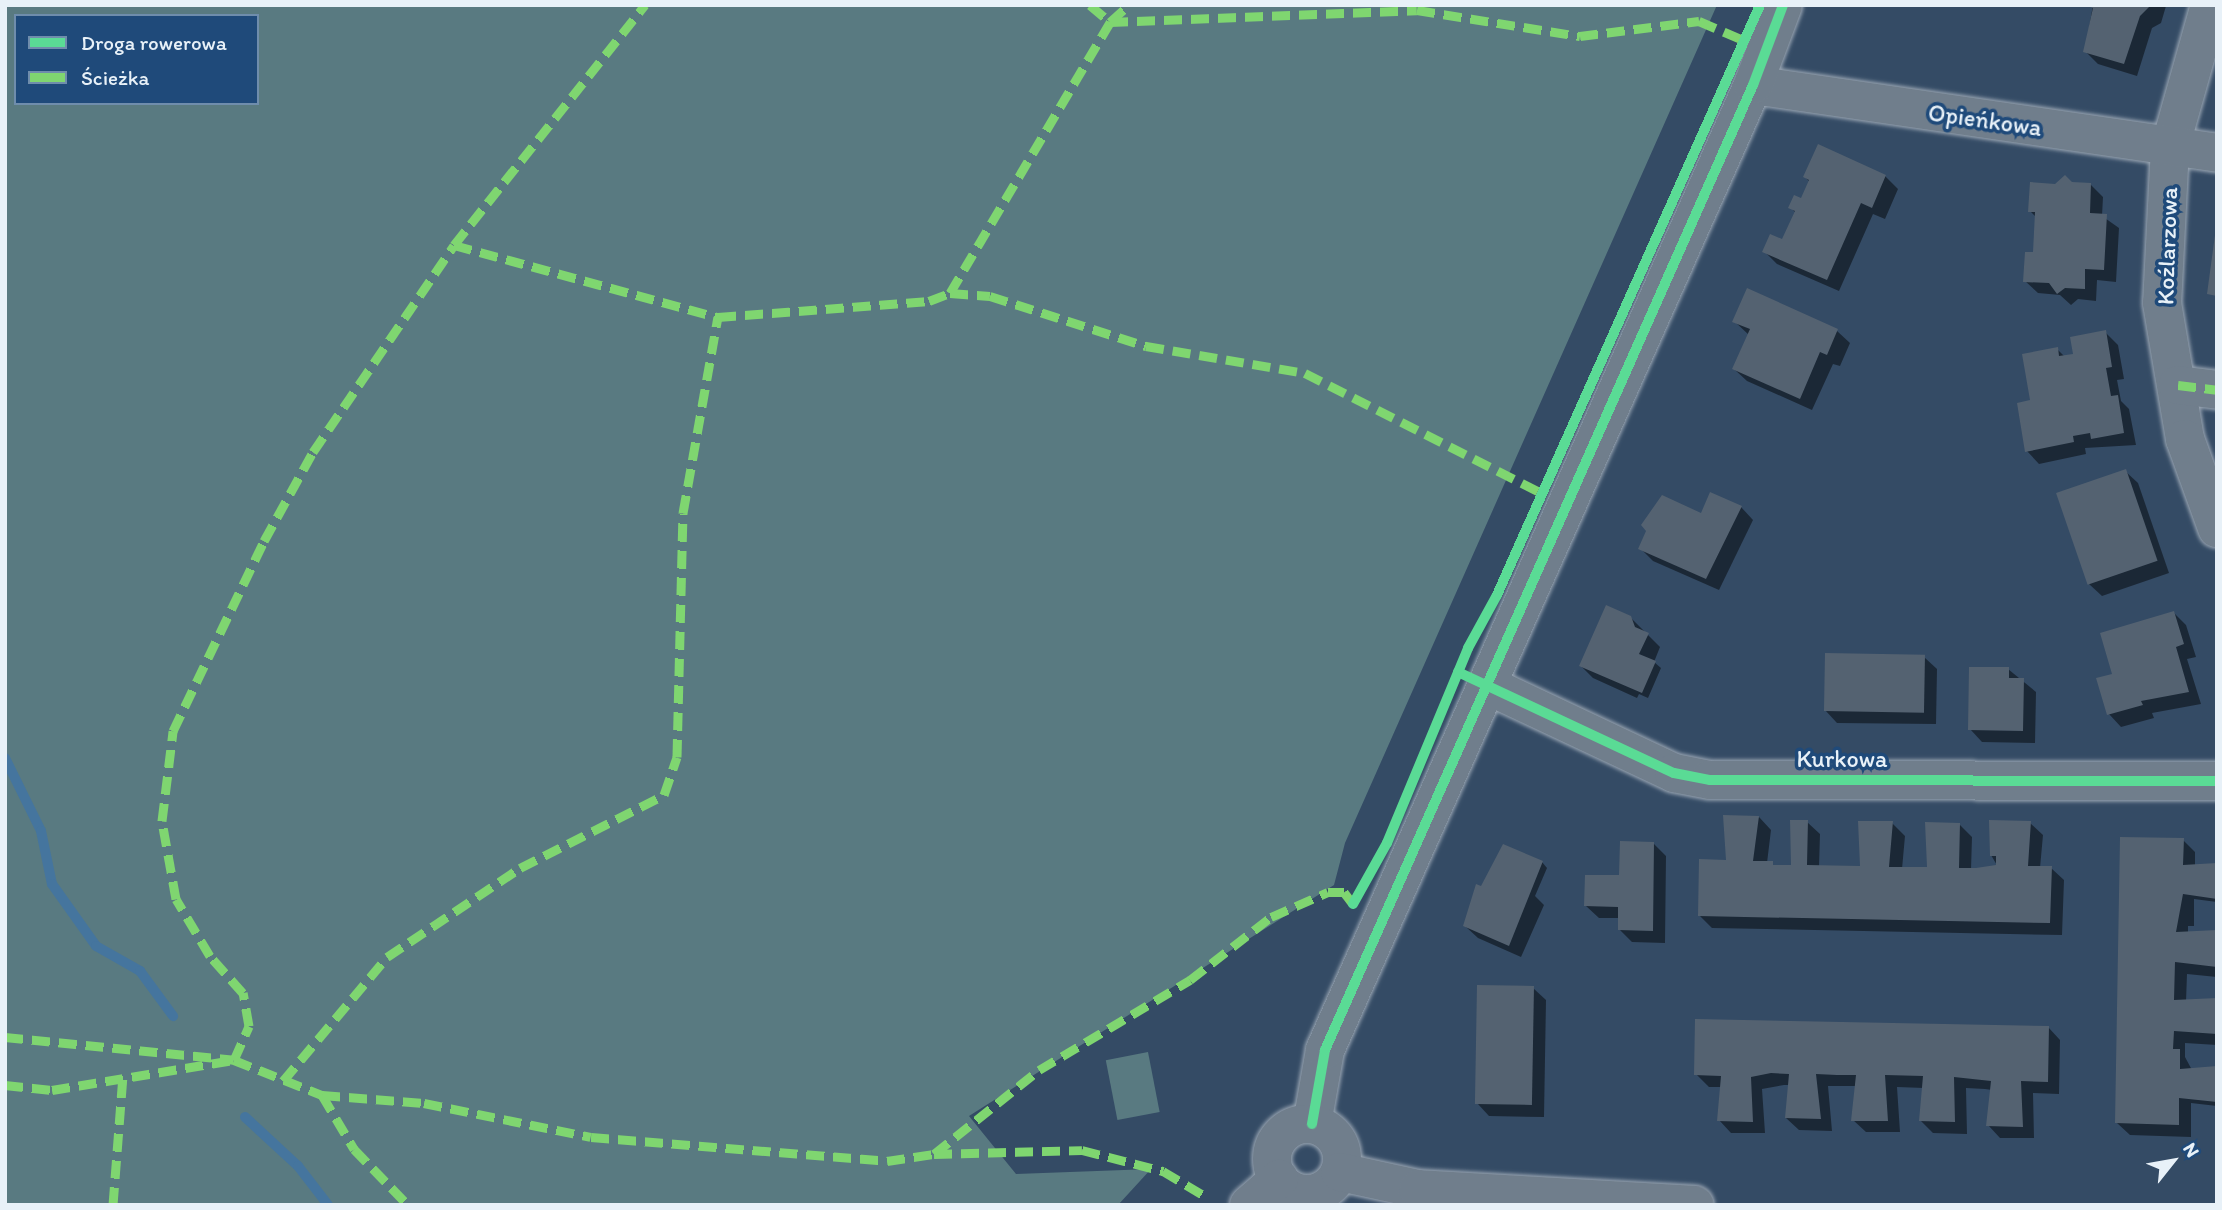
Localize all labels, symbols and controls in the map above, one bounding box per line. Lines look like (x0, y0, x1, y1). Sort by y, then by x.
legend (14, 14, 259, 105)
text: Droga rowerowa (81, 30, 227, 55)
text: Ścieżka (81, 65, 149, 90)
street label: Opieńkowa (1926, 98, 2044, 142)
street label: Koźlarzowa (2151, 186, 2183, 306)
street label: Kurkowa (1796, 745, 1888, 773)
north arrow (2138, 1126, 2208, 1196)
text: N (2178, 1138, 2205, 1161)

